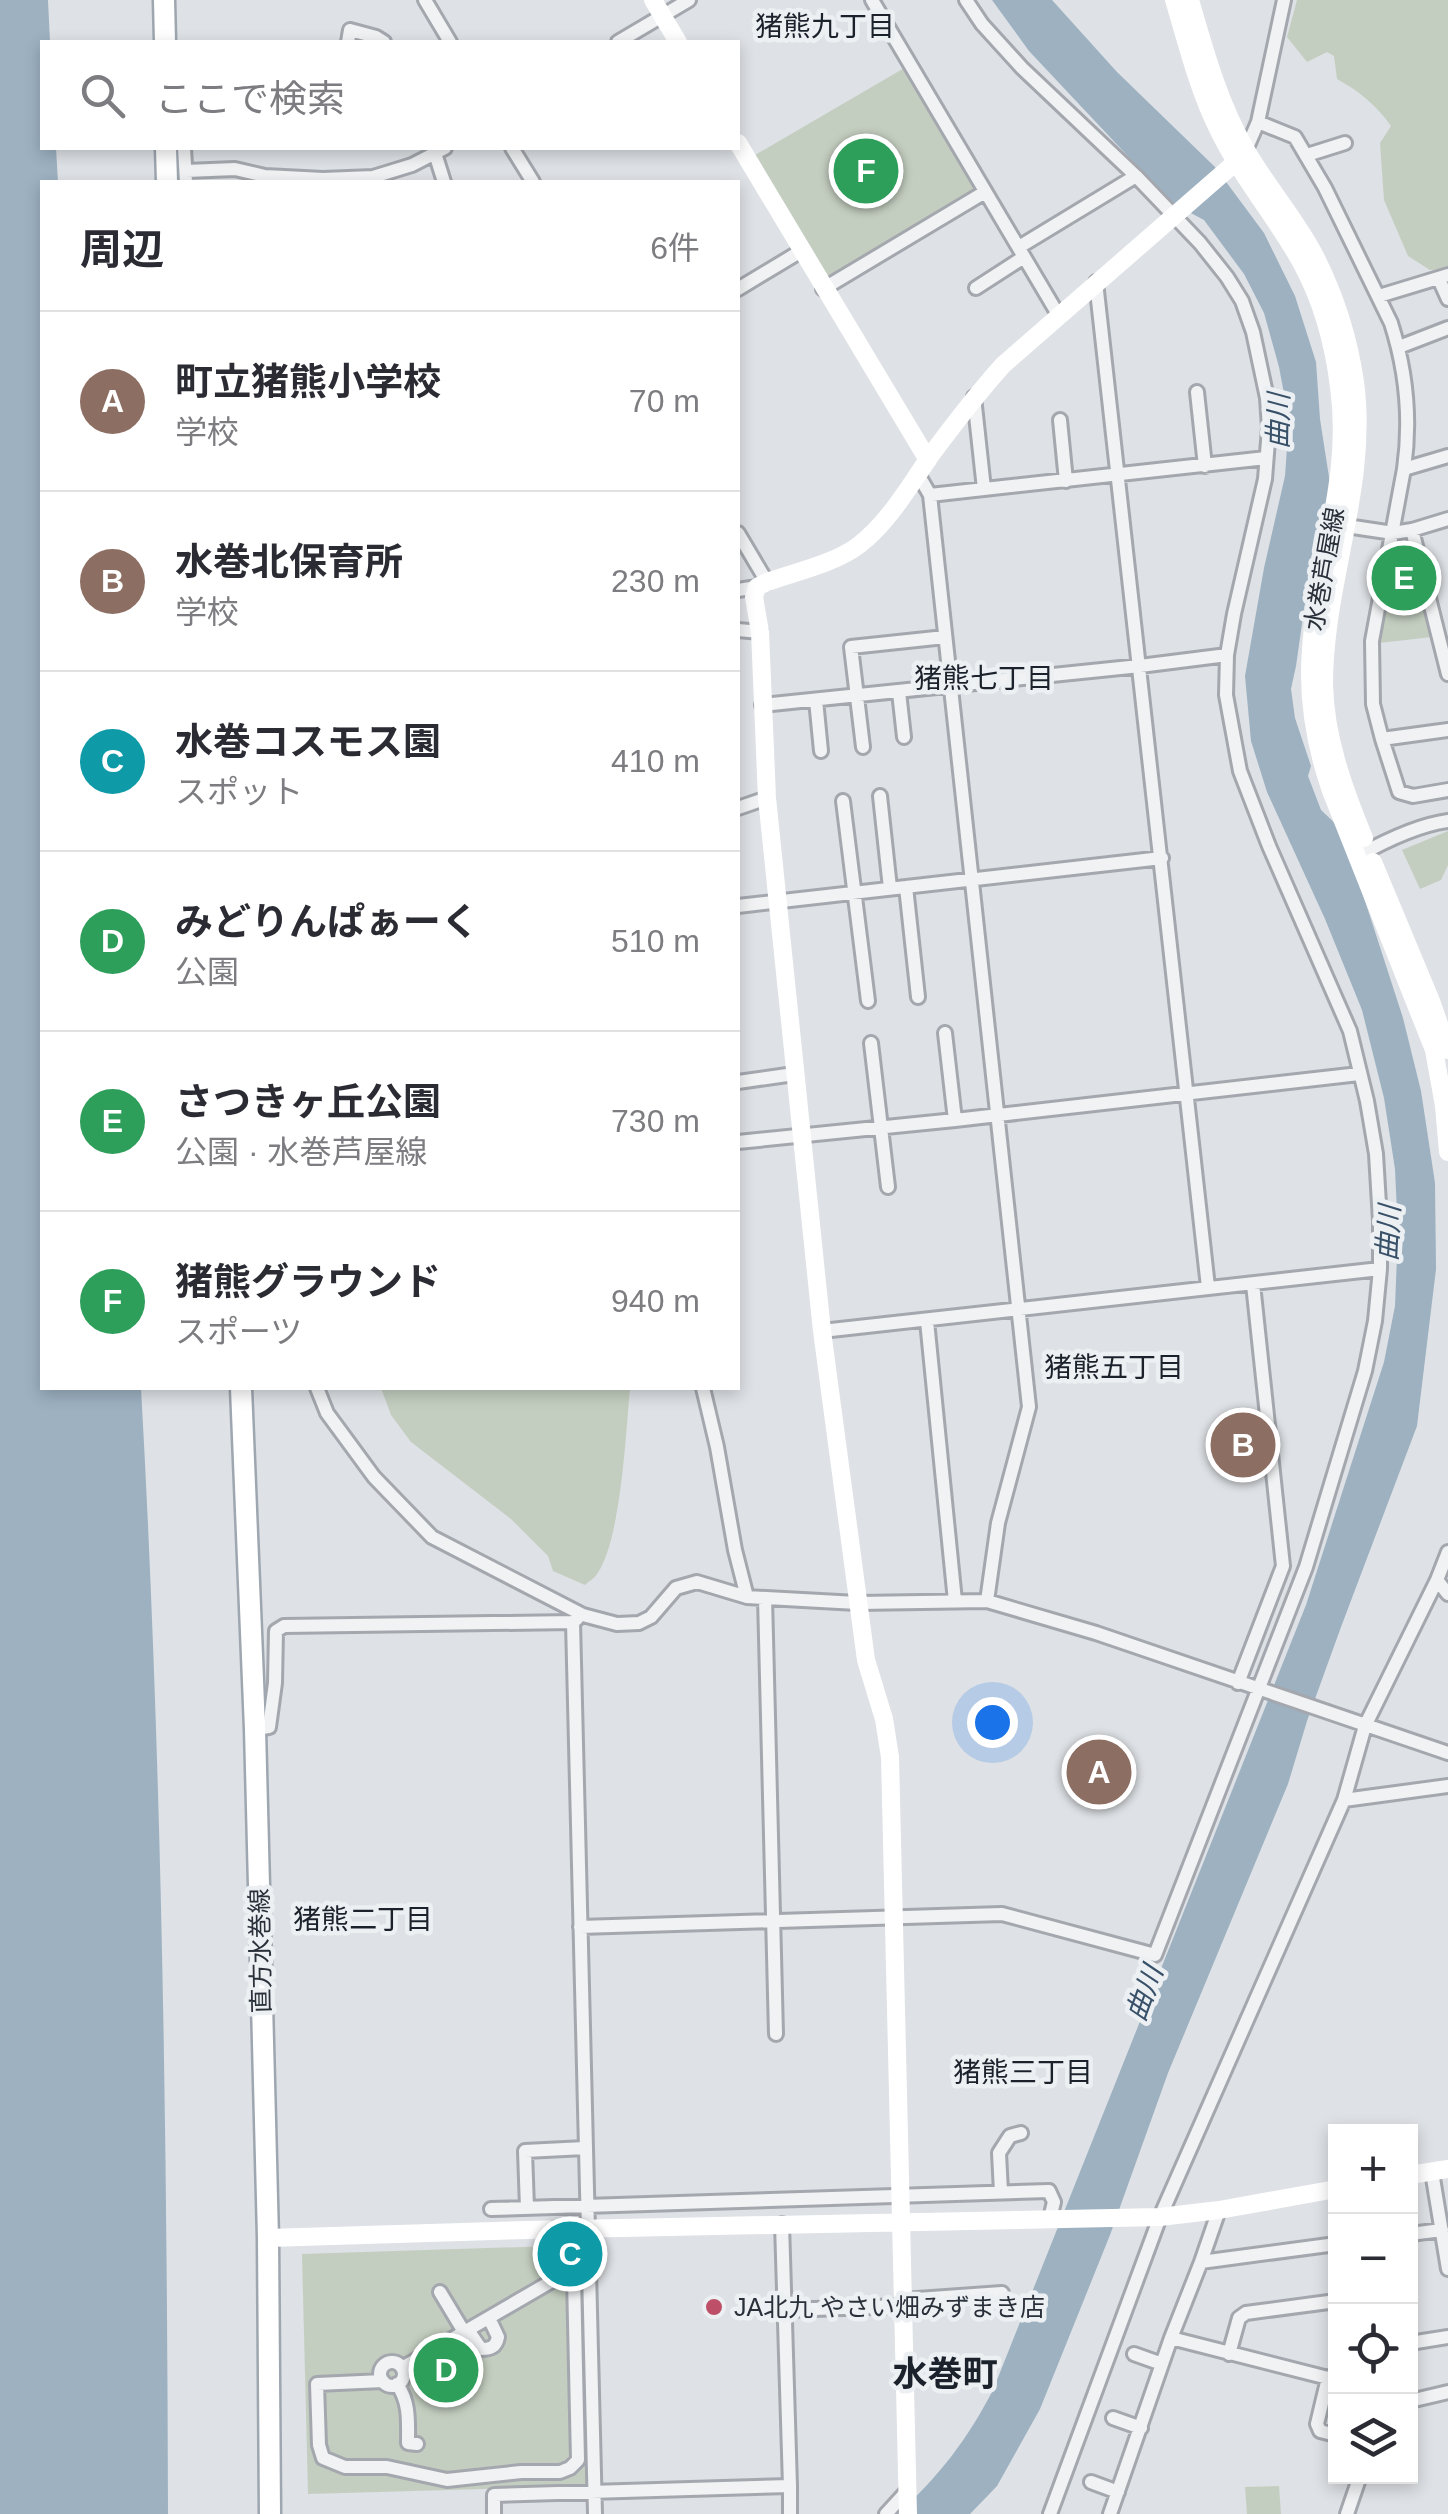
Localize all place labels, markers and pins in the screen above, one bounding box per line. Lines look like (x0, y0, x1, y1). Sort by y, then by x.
pin: F (834, 134, 898, 208)
pin: E (1372, 540, 1436, 616)
pin: B (1210, 1408, 1276, 1482)
pin: A (1066, 1734, 1132, 1810)
pin: C (538, 2216, 602, 2292)
place label: JA北九 やさい畑みずまき店 (734, 2293, 1045, 2321)
marker: JA北九 やさい畑みずまき店 (703, 2296, 725, 2318)
pin: D (414, 2332, 478, 2408)

